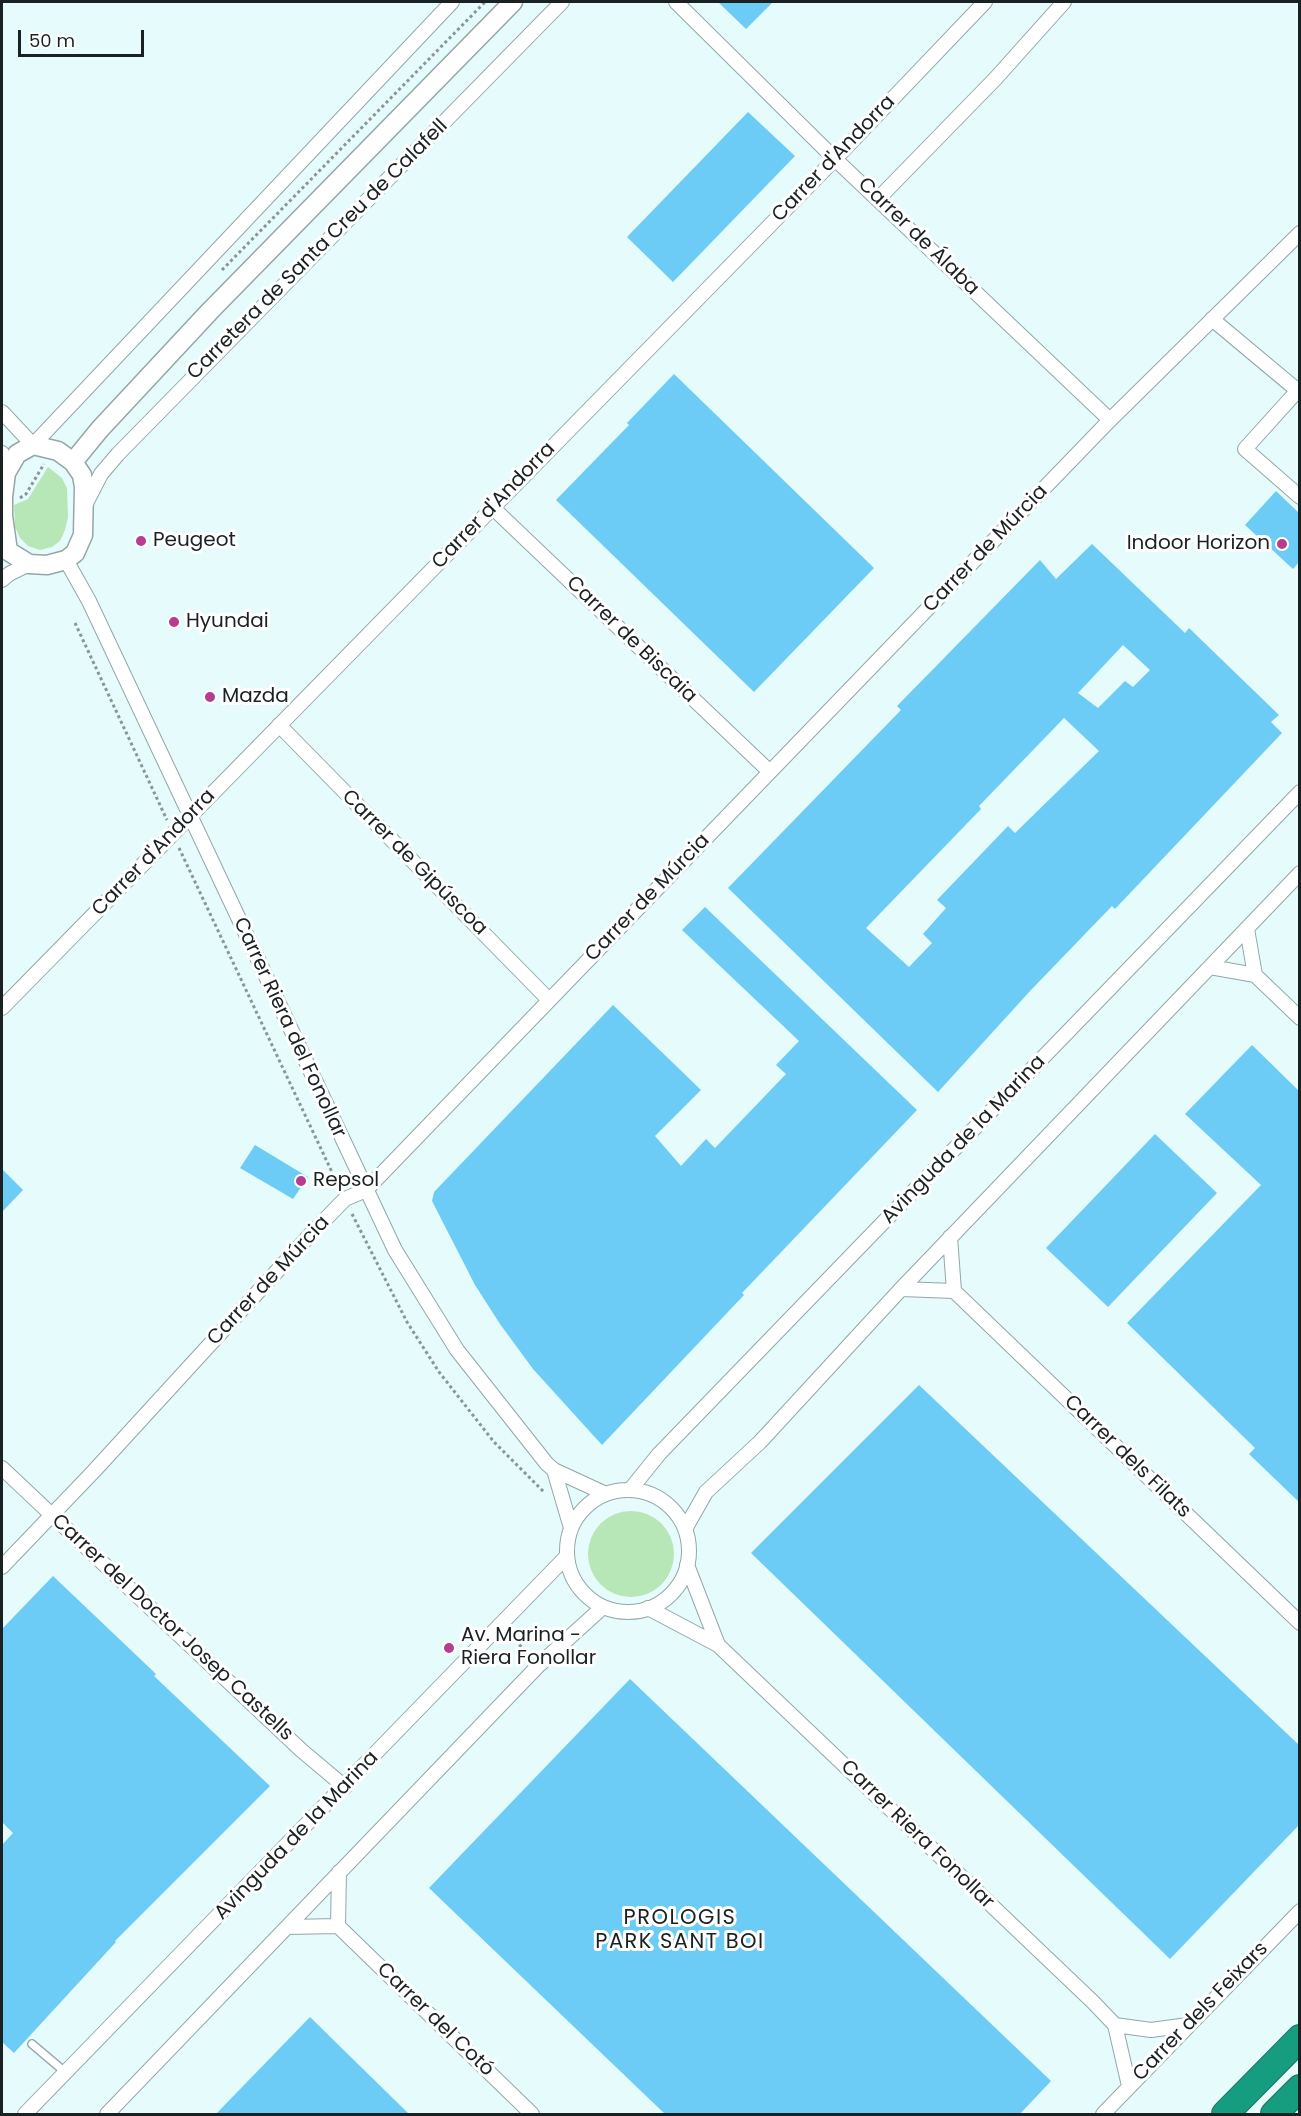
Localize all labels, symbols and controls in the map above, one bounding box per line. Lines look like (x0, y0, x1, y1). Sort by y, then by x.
scale bar (21, 18, 147, 56)
text: 50 m (29, 28, 75, 53)
street label: Carrer d'Andorra (767, 91, 901, 227)
street label: Carretera de Santa Creu de Calafell (183, 115, 453, 385)
street label: Carrer de Álaba (852, 173, 984, 301)
street label: Carrer d'Andorra (427, 438, 561, 574)
street label: Carrer de Múrcia (919, 480, 1053, 618)
place label: Peugeot (153, 529, 236, 553)
place label: Indoor Horizon (1127, 532, 1270, 556)
marker: Peugeot (134, 534, 148, 548)
marker: Indoor Horizon (1275, 537, 1289, 551)
street label: Carrer de Biscaia (561, 572, 701, 708)
place label: Hyundai (186, 610, 269, 634)
marker: Hyundai (167, 615, 181, 629)
place label: Mazda (222, 685, 289, 709)
marker: Mazda (203, 690, 217, 704)
street label: Carrer d'Andorra (87, 785, 221, 921)
street label: Carrer de Gipúscoa (336, 785, 492, 941)
street label: Carrer de Múrcia (581, 829, 715, 967)
street label: Carrer Riera del Fonollar (227, 914, 351, 1142)
street label: Avinguda de la Marina (877, 1051, 1051, 1229)
place label: Repsol (313, 1169, 379, 1193)
marker: Repsol (294, 1174, 308, 1188)
street label: Carrer de Múrcia (203, 1211, 335, 1351)
street label: Carrer dels Filats (1059, 1390, 1195, 1524)
street label: Carrer del Doctor Josep Castells (46, 1510, 298, 1746)
place label: Av. Marina - Riera Fonollar (461, 1624, 596, 1671)
marker: Av. Marina - Riera Fonollar (442, 1641, 456, 1655)
street label: Avinguda de la Marina (210, 1747, 384, 1925)
street label: Carrer Riera Fonollar (835, 1755, 999, 1915)
district label: PROLOGIS PARK SANT BOI (595, 1906, 765, 1956)
street label: Carrer dels Feixars (1128, 1937, 1274, 2087)
street label: Carrer del Cotó (371, 1958, 499, 2082)

